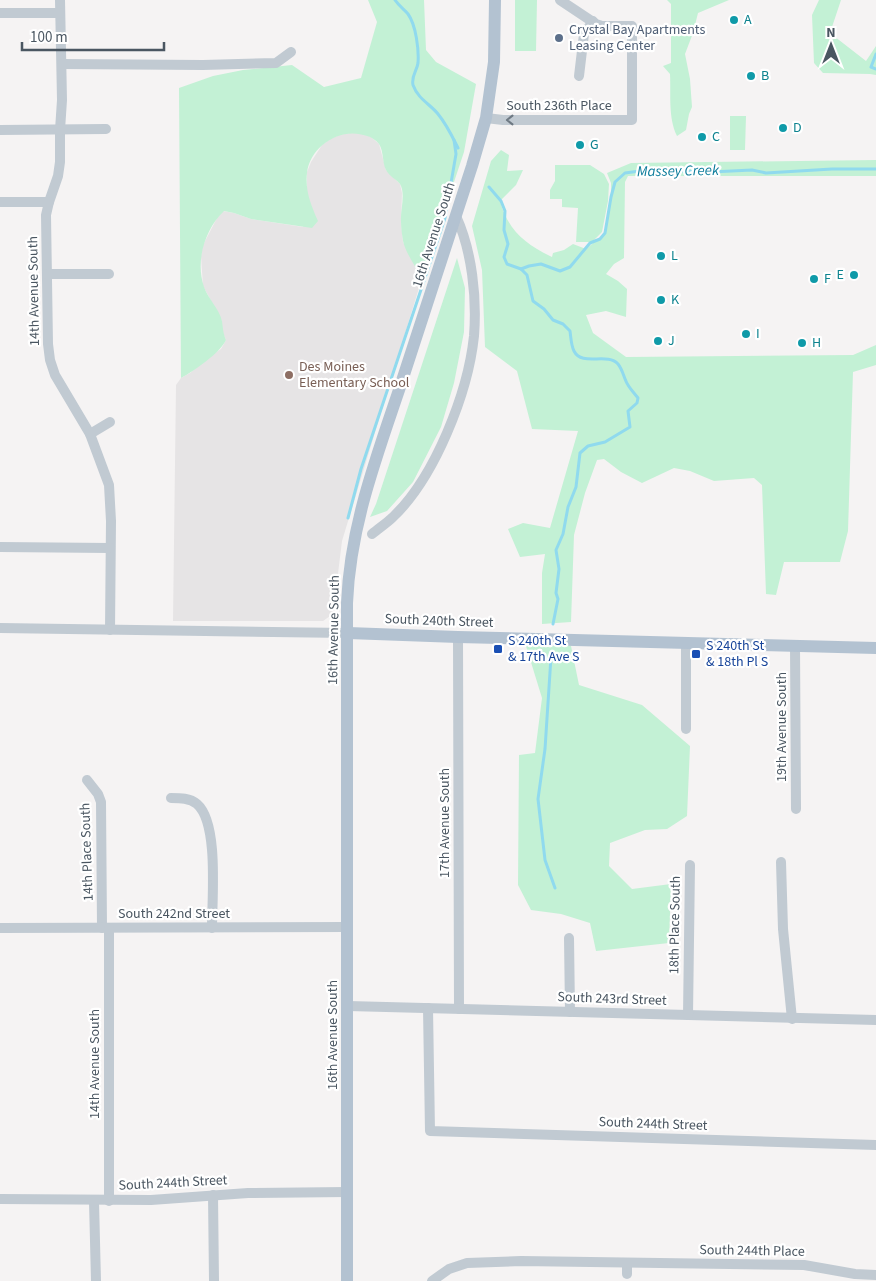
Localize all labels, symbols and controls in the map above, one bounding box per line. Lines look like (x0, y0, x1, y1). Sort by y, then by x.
place label: A (744, 10, 752, 30)
marker: A (728, 14, 740, 26)
scale bar (22, 20, 165, 52)
place label: Crystal Bay Apartments Leasing Center (569, 20, 705, 56)
north arrow (806, 20, 856, 70)
text: N (826, 23, 836, 43)
text: 100 m (30, 27, 68, 48)
marker: Crystal Bay Apartments Leasing Center (553, 32, 565, 44)
place label: B (761, 66, 769, 86)
marker: B (745, 70, 757, 82)
street label: South 236th Place (506, 96, 612, 116)
one-way arrow (506, 115, 514, 125)
place label: D (793, 118, 802, 138)
marker: D (777, 122, 789, 134)
place label: C (712, 127, 720, 147)
marker: C (696, 131, 708, 143)
place label: G (590, 135, 599, 155)
marker: G (574, 139, 586, 151)
water label: Massey Creek (637, 160, 720, 182)
street label: 16th Avenue South (407, 180, 461, 290)
street label: 14th Avenue South (23, 236, 45, 346)
place label: L (671, 246, 678, 266)
marker: L (655, 250, 667, 262)
place label: E (837, 265, 844, 285)
place label: F (824, 269, 831, 289)
marker: E (848, 269, 860, 281)
marker: F (808, 273, 820, 285)
place label: K (671, 290, 680, 310)
marker: K (655, 294, 667, 306)
place label: I (756, 324, 760, 344)
marker: I (740, 328, 752, 340)
place label: J (668, 331, 675, 351)
place label: H (812, 333, 821, 353)
marker: J (652, 335, 664, 347)
marker: H (796, 337, 808, 349)
place label: Des Moines Elementary School (299, 357, 410, 393)
marker: Des Moines Elementary School (283, 369, 295, 381)
street label: 16th Avenue South (323, 575, 345, 685)
street label: South 240th Street (384, 609, 494, 633)
place label: S 240th St & 17th Ave S (508, 631, 580, 667)
place label: S 240th St & 18th Pl S (706, 636, 768, 672)
marker: S 240th St & 17th Ave S (492, 643, 504, 655)
marker: S 240th St & 18th Pl S (690, 648, 702, 660)
street label: 19th Avenue South (772, 672, 792, 782)
street label: 17th Avenue South (435, 768, 455, 878)
street label: 14th Place South (75, 802, 99, 902)
street label: 18th Place South (664, 876, 686, 974)
street label: South 242nd Street (118, 904, 230, 924)
street label: 16th Avenue South (323, 980, 343, 1090)
street label: South 243rd Street (557, 987, 667, 1011)
street label: 14th Avenue South (85, 1009, 105, 1119)
street label: South 244th Street (598, 1112, 708, 1136)
street label: South 244th Street (118, 1170, 228, 1196)
street label: South 244th Place (699, 1240, 805, 1262)

